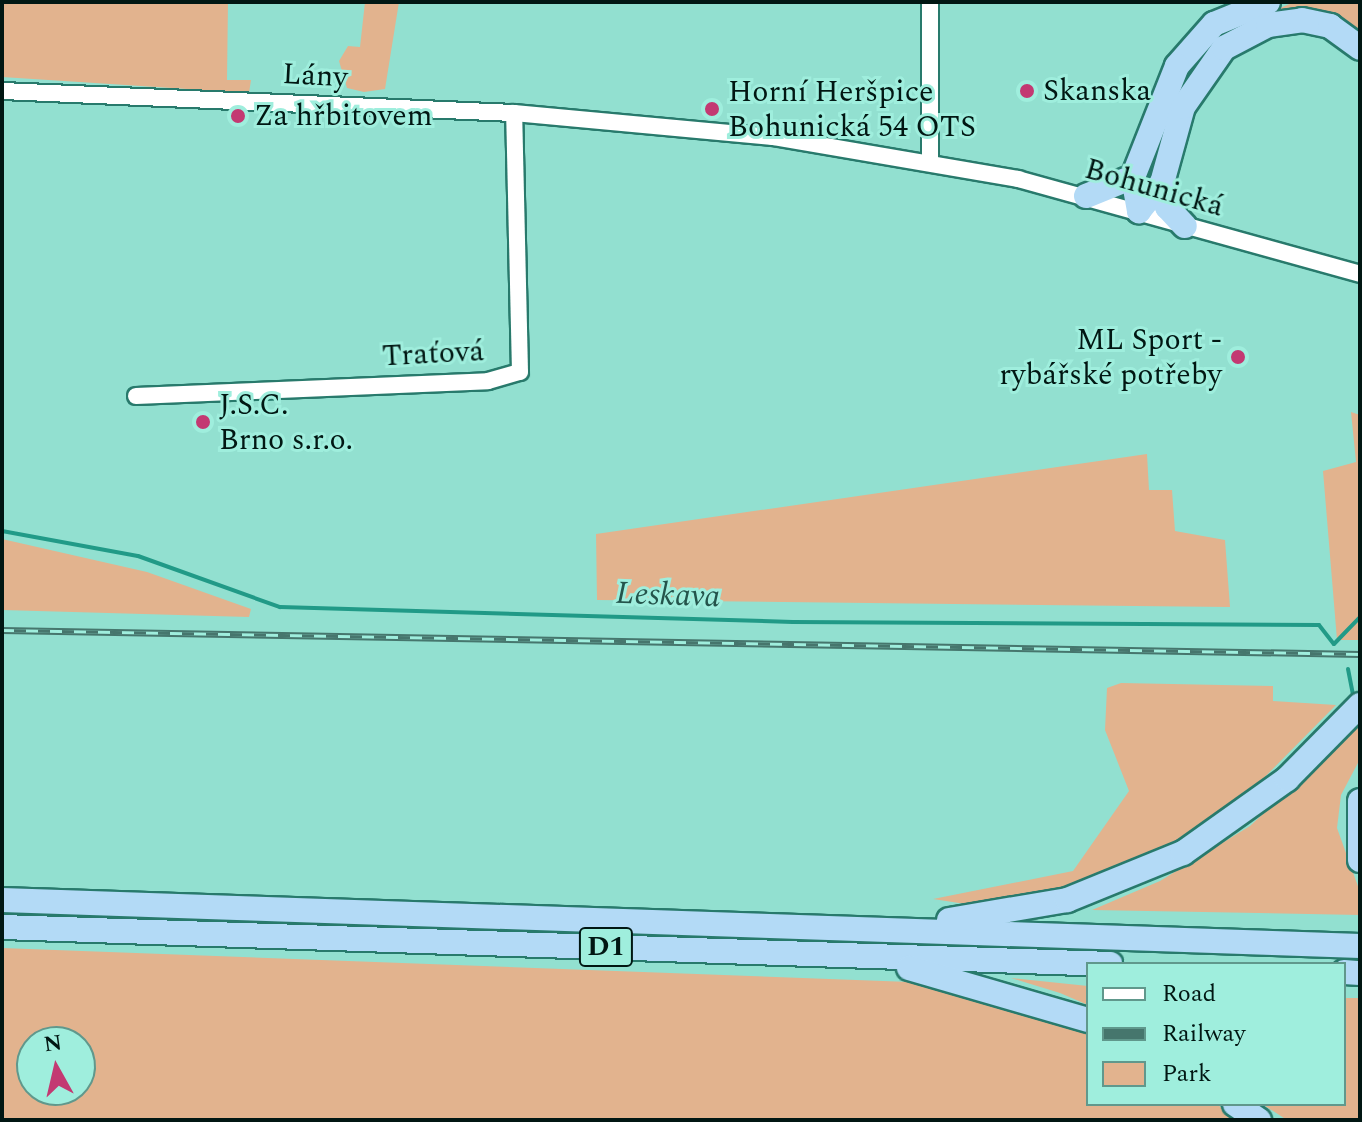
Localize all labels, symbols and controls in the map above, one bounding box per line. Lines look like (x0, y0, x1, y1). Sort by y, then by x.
street label: Lány (282, 56, 348, 96)
place label: Skanska (1043, 73, 1151, 109)
place label: Horní Heršpice Bohunická 54 OTS (728, 74, 976, 144)
marker: Skanska (1018, 82, 1036, 100)
place label: Za hřbitovem (254, 98, 433, 134)
marker: Horní Heršpice Bohunická 54 OTS (703, 100, 721, 118)
marker: Za hřbitovem (229, 107, 247, 125)
street label: Bohunická (1081, 151, 1227, 225)
place label: ML Sport - rybářské potřeby (999, 322, 1222, 392)
street label: Traťová (381, 333, 485, 375)
marker: ML Sport - rybářské potřeby (1229, 348, 1247, 366)
place label: J.S.C. Brno s.r.o. (219, 387, 353, 458)
marker: J.S.C. Brno s.r.o. (194, 413, 212, 431)
water label: Leskava (615, 575, 721, 617)
road number: D1 (578, 923, 634, 971)
legend (1086, 962, 1346, 1106)
text: Road (1162, 976, 1216, 1012)
text: Railway (1162, 1016, 1246, 1052)
north arrow (16, 1026, 96, 1106)
text: N (42, 1026, 64, 1061)
text: Park (1162, 1056, 1212, 1092)

